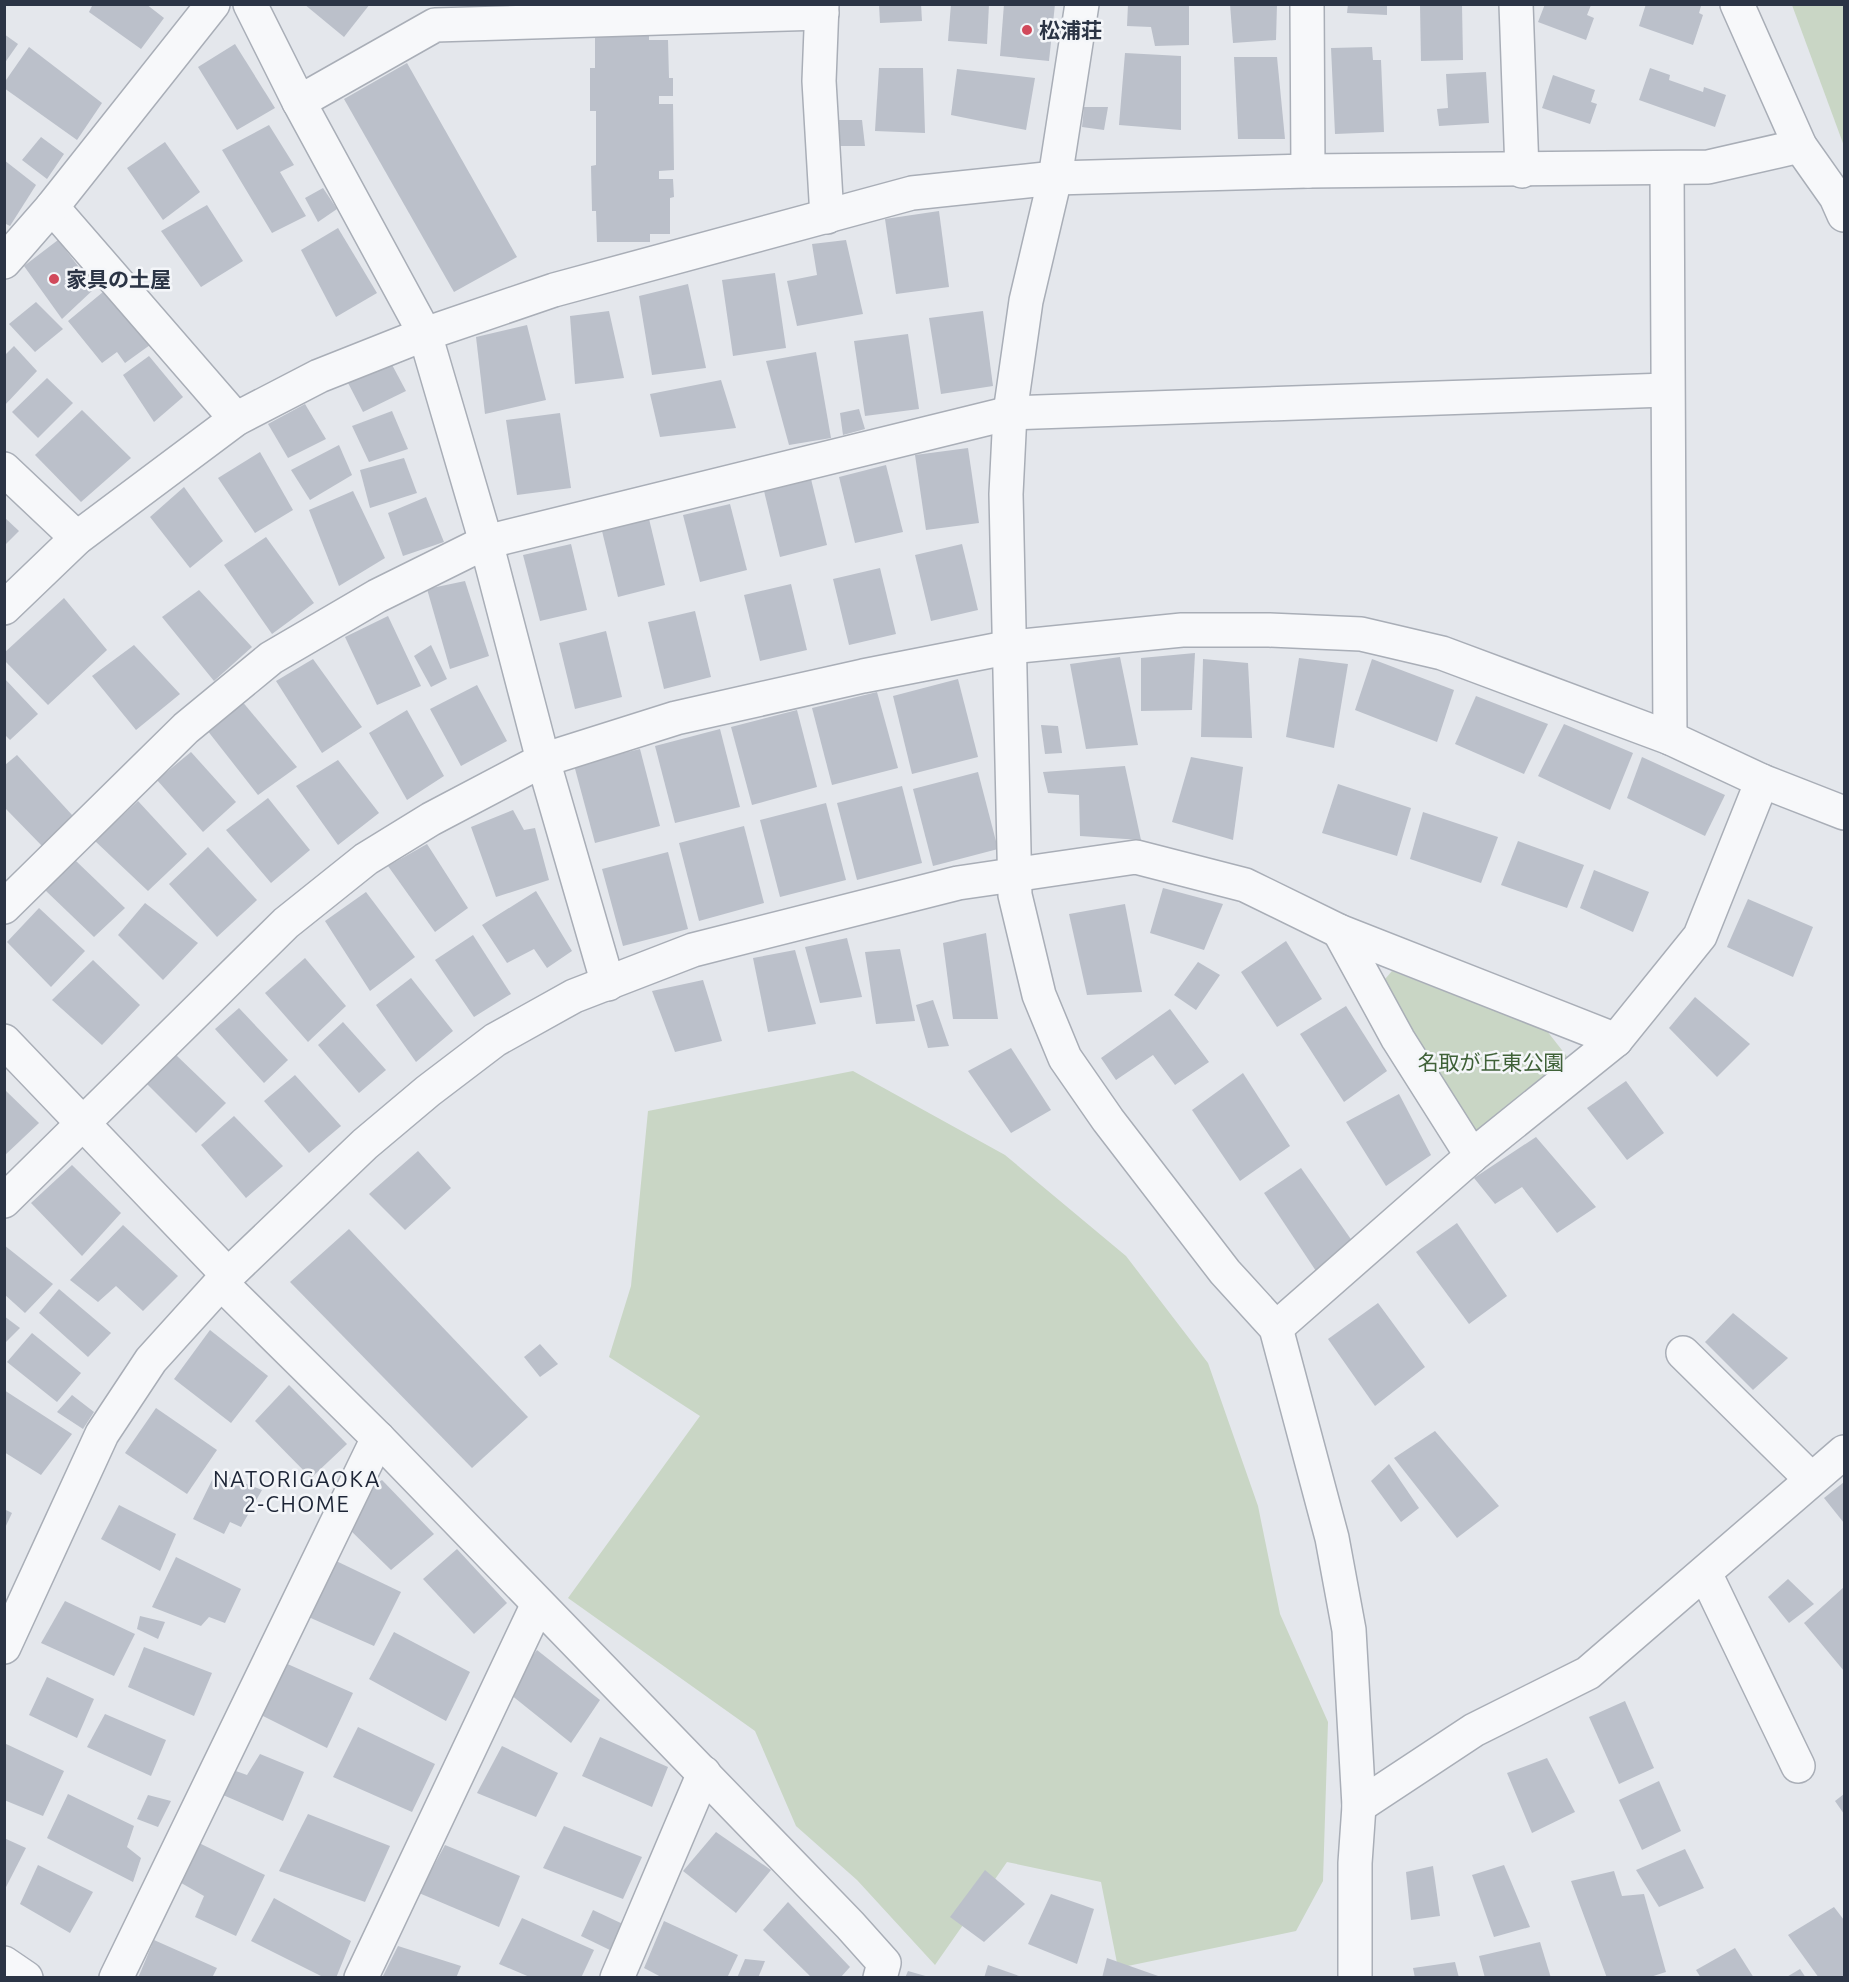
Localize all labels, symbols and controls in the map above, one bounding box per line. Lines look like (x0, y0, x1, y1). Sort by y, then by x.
place label: 松浦荘 (1039, 18, 1102, 42)
marker: 松浦荘 (1020, 23, 1034, 37)
place label: 家具の土屋 (66, 267, 171, 291)
marker: 家具の土屋 (47, 272, 61, 286)
park label: 名取が丘東公園 (1418, 1050, 1565, 1074)
district label: NATORIGAOKA 2-CHOME (213, 1466, 381, 1516)

